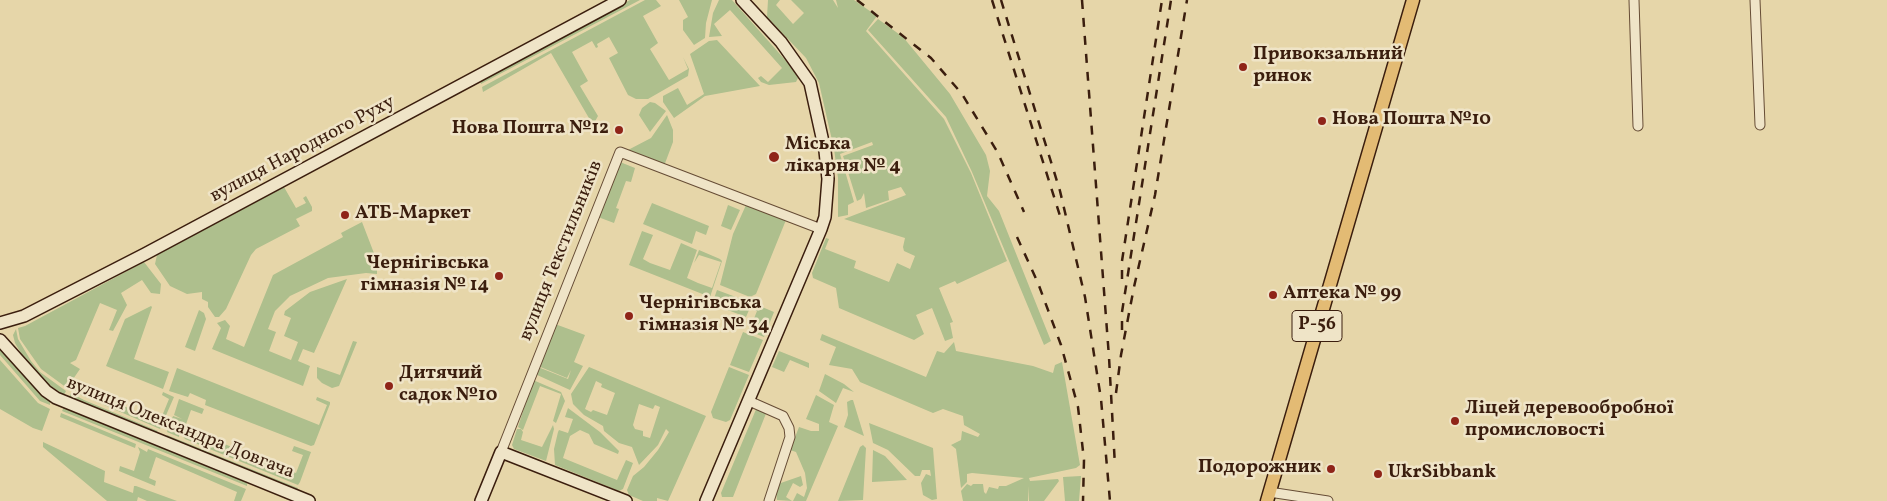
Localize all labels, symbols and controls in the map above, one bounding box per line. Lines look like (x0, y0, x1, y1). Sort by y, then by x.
place label: Привокзальний ринок (1253, 45, 1403, 89)
marker: Привокзальний ринок (1237, 61, 1249, 73)
street label: вулиця Народного Руху (207, 92, 399, 208)
place label: Нова Пошта №10 (1332, 110, 1491, 132)
marker: Нова Пошта №10 (1316, 115, 1328, 127)
place label: Нова Пошта №12 (452, 119, 609, 141)
marker: Нова Пошта №12 (613, 124, 625, 136)
place label: Міська лікарня № 4 (785, 135, 901, 179)
marker: Міська лікарня № 4 (767, 150, 781, 164)
street label: вулиця Текстильників (515, 157, 609, 345)
place label: АТБ-Маркет (355, 204, 471, 226)
marker: АТБ-Маркет (339, 209, 351, 221)
place label: Чернігівська гімназія № 14 (361, 254, 489, 298)
marker: Чернігівська гімназія № 14 (493, 270, 505, 282)
place label: Аптека № 99 (1283, 284, 1401, 306)
marker: Аптека № 99 (1267, 289, 1279, 301)
place label: Чернігівська гімназія № 34 (639, 294, 770, 338)
marker: Чернігівська гімназія № 34 (623, 310, 635, 322)
road number: Р-56 (1292, 310, 1342, 342)
place label: Дитячий садок №10 (399, 364, 497, 408)
street label: вулиця Олександра Довгача (63, 373, 297, 485)
marker: Дитячий садок №10 (383, 380, 395, 392)
place label: Ліцей деревообробної промисловості (1465, 399, 1674, 443)
marker: Ліцей деревообробної промисловості (1449, 415, 1461, 427)
place label: Подорожник (1198, 458, 1321, 480)
marker: Подорожник (1325, 463, 1337, 475)
place label: UkrSibbank (1388, 463, 1496, 485)
marker: UkrSibbank (1372, 468, 1384, 480)

